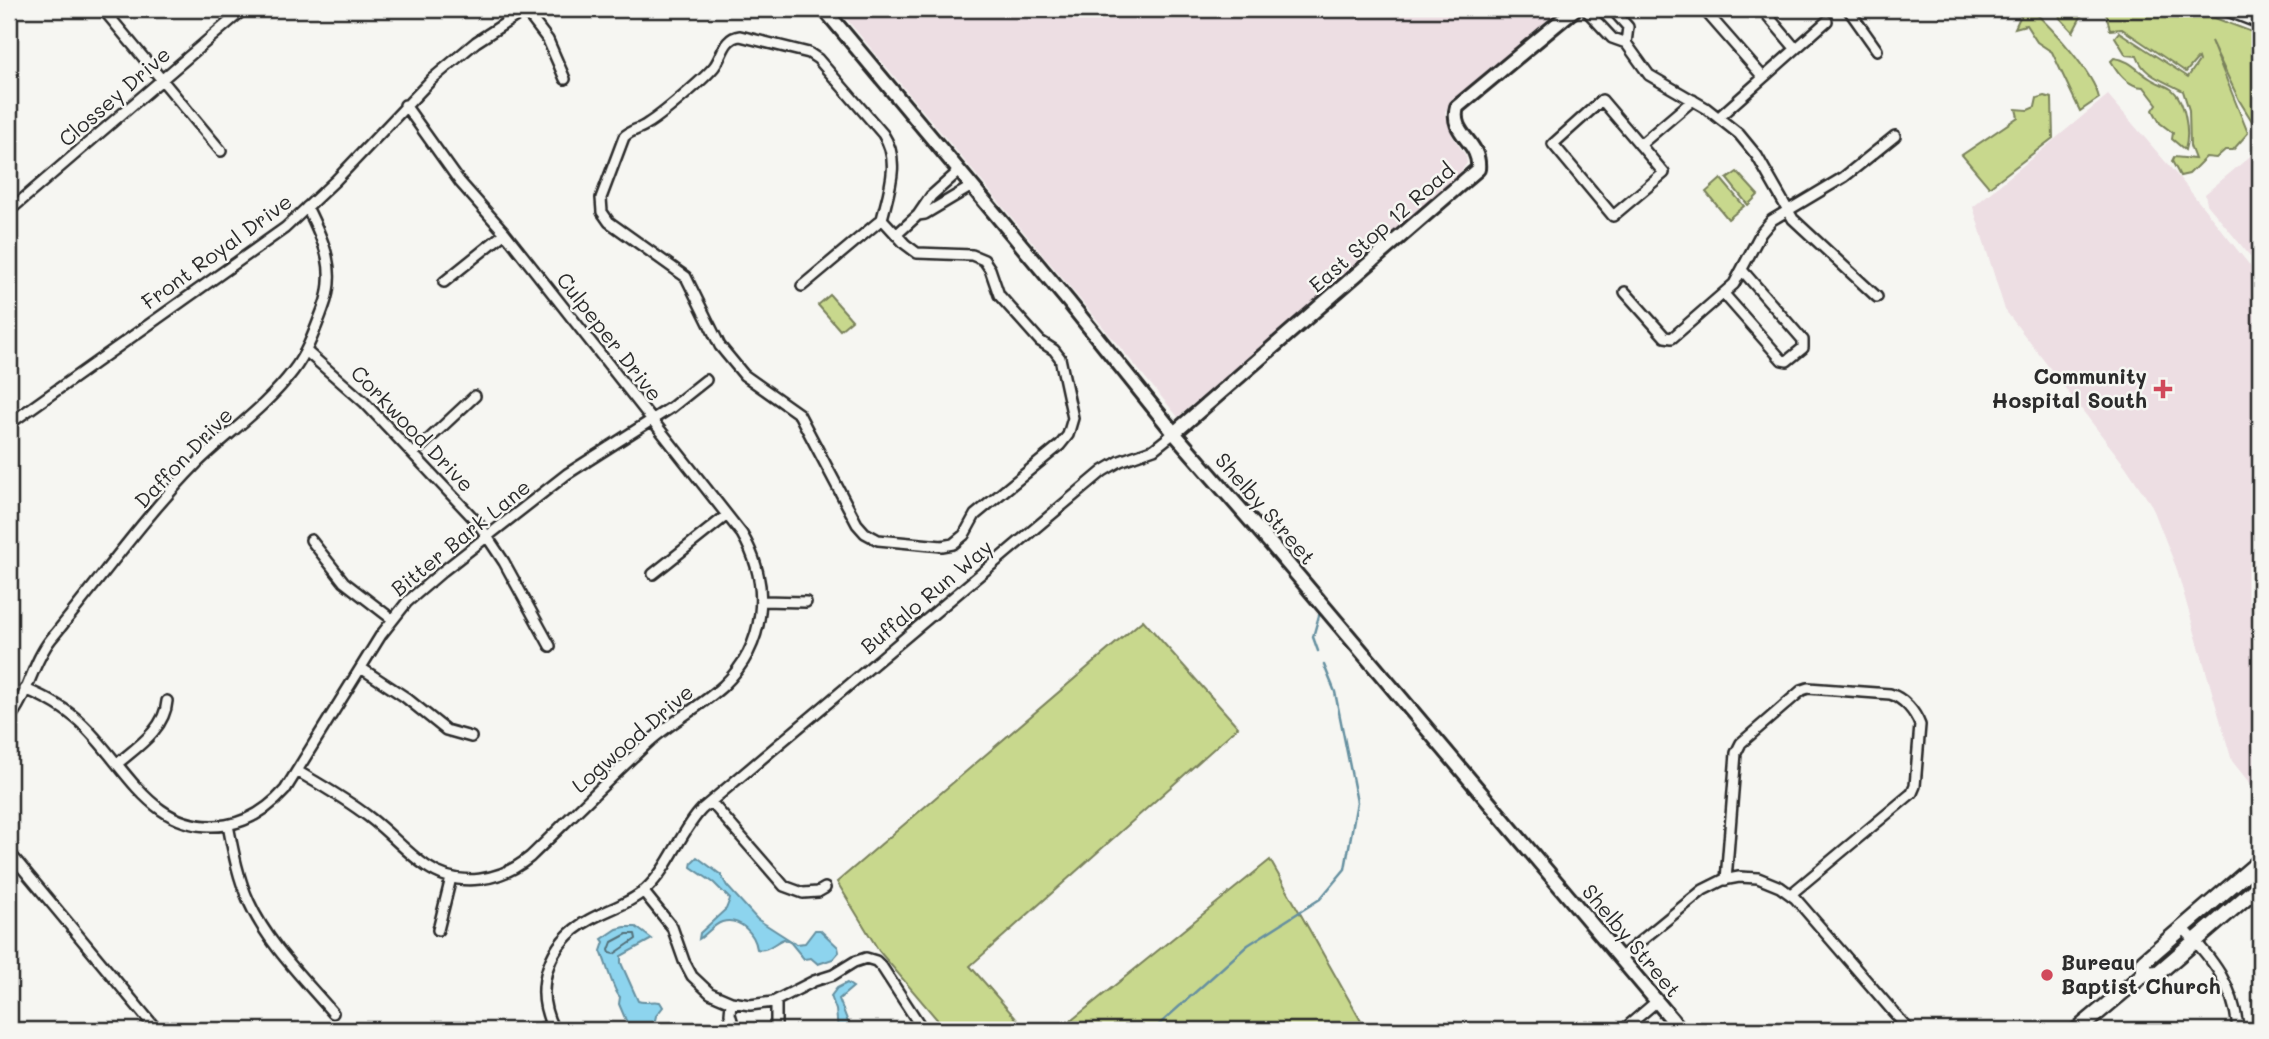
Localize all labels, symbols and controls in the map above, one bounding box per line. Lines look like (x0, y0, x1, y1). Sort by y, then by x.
street label: Clossey Drive (53, 40, 175, 152)
street label: East Stop 12 Road (1303, 156, 1460, 298)
street label: Front Royal Drive (135, 187, 297, 315)
street label: Culpeper Drive (551, 266, 669, 406)
street label: Corkwood Drive (346, 359, 480, 497)
place label: Community Hospital South (1992, 362, 2147, 413)
marker: Community Hospital South (2153, 379, 2173, 399)
street label: Daffon Drive (128, 401, 238, 513)
street label: Shelby Street (1210, 446, 1322, 570)
street label: Bitter Bark Lane (385, 472, 535, 601)
street label: Buffalo Run Way (854, 533, 998, 659)
street label: Logwood Drive (566, 678, 698, 798)
street label: Shelby Street (1577, 878, 1687, 1002)
place label: Bureau Baptist Church (2061, 948, 2221, 999)
marker: Bureau Baptist Church (2039, 967, 2055, 983)

